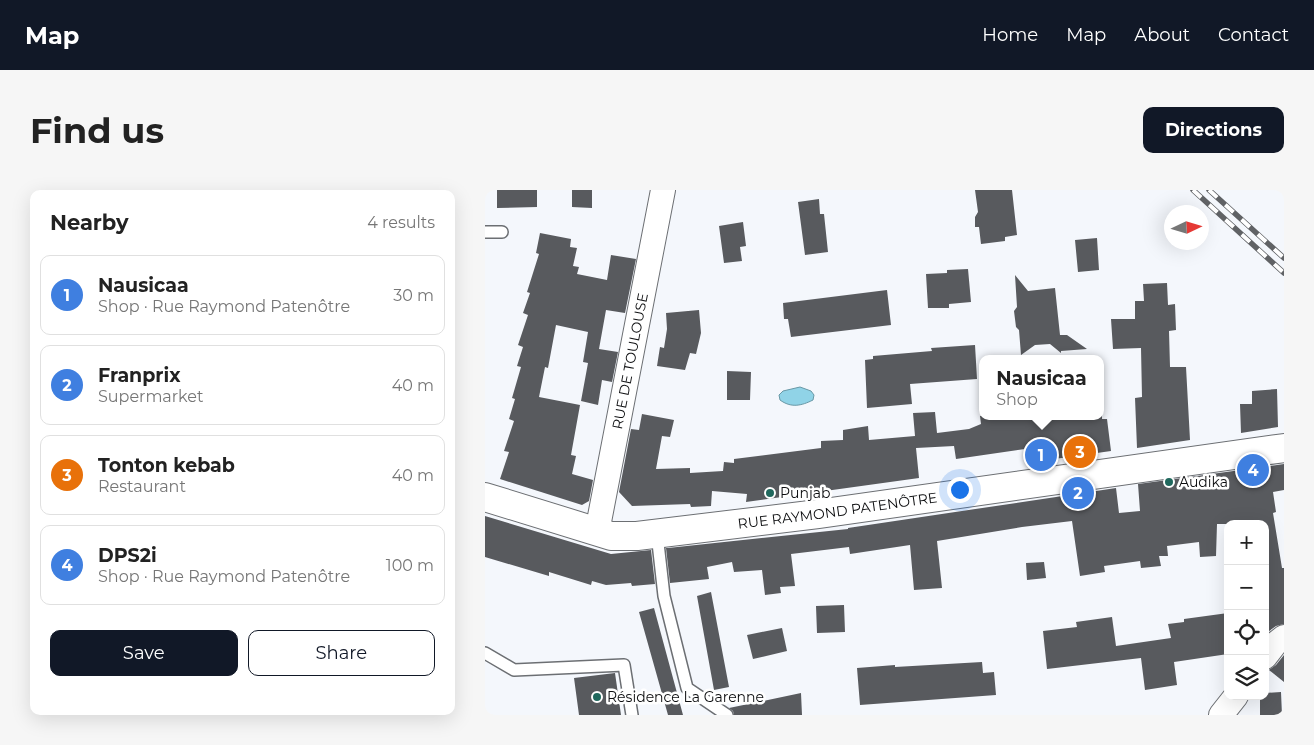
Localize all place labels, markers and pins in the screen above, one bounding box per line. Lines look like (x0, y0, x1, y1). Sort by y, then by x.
pin: 3 (1064, 433, 1096, 471)
pin: 1 (1025, 436, 1057, 474)
pin: 4 (1237, 451, 1269, 489)
place label: Audika (1179, 473, 1228, 491)
pin: 2 (1062, 474, 1094, 512)
marker: Audika (1163, 476, 1175, 488)
place label: Punjab (780, 484, 831, 502)
marker: Punjab (764, 487, 776, 499)
place label: Résidence La Garenne (607, 688, 764, 706)
marker: Résidence La Garenne (591, 691, 603, 703)

